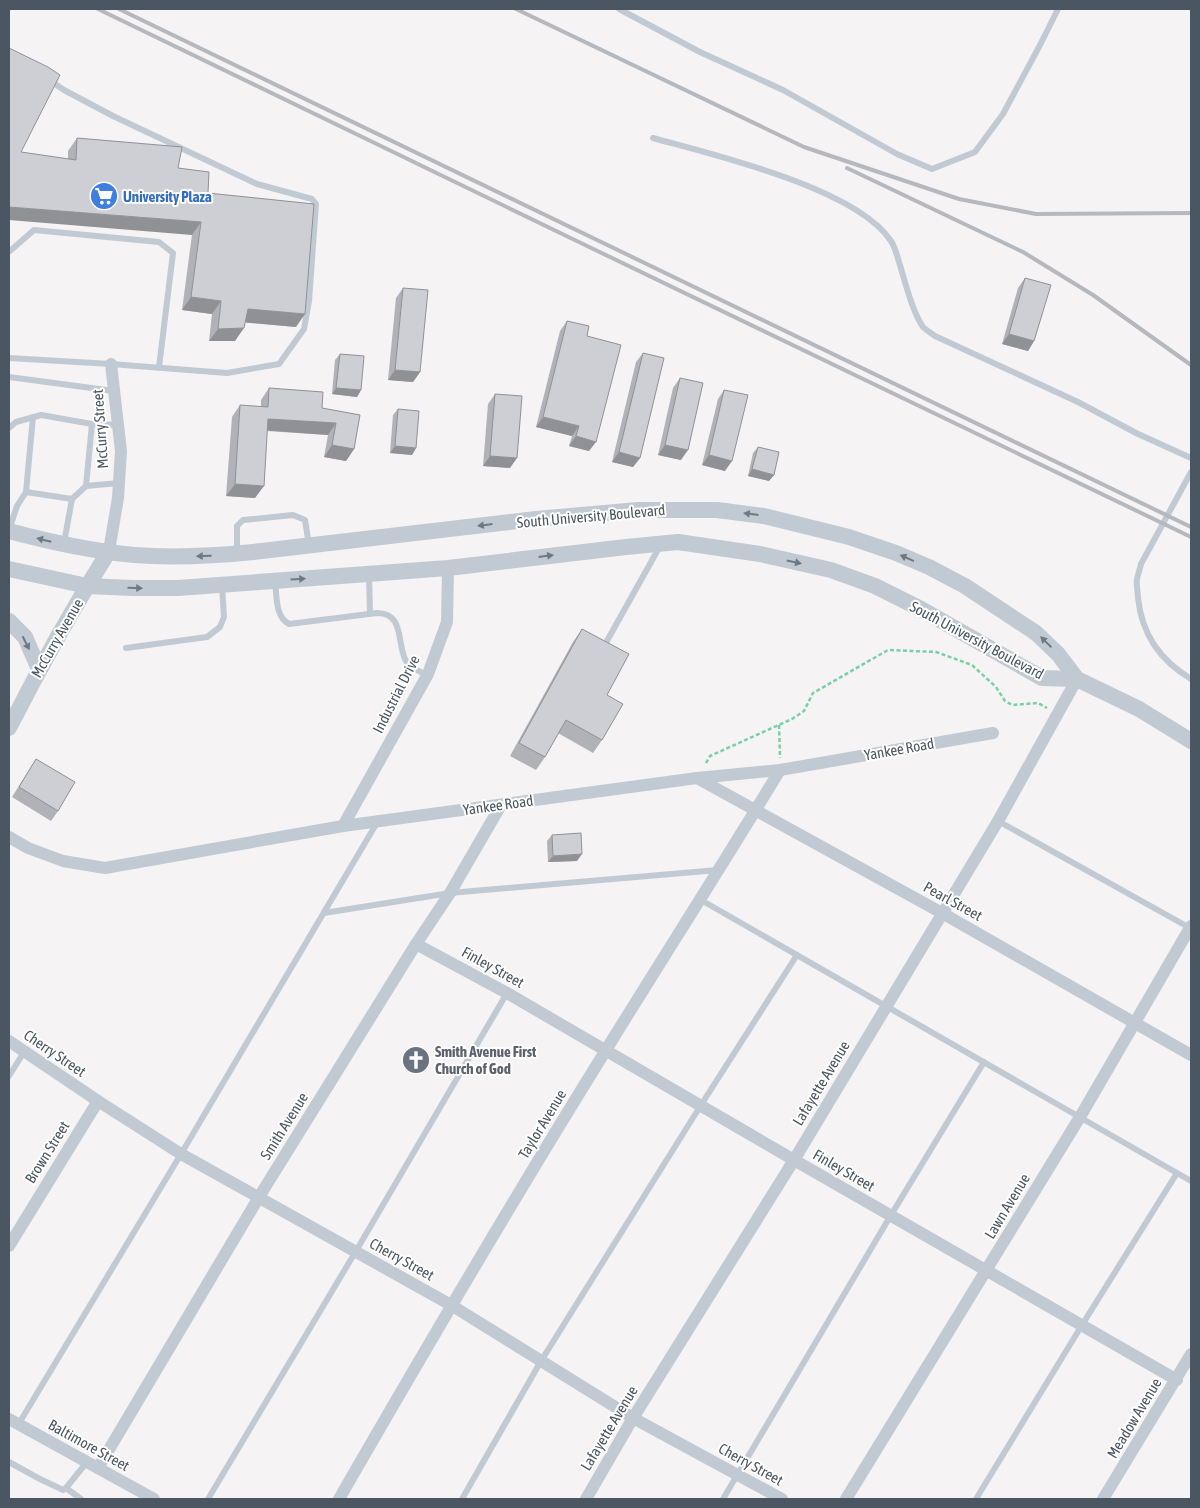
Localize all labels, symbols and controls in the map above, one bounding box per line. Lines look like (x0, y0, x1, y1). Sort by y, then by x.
supermarket icon: University Plaza (89, 181, 119, 211)
place label: University Plaza (123, 188, 212, 205)
street label: McCurry Street (89, 389, 111, 469)
street label: South University Boulevard (516, 501, 666, 531)
one-way arrow (743, 510, 759, 518)
one-way arrow (477, 521, 493, 529)
one-way arrow (36, 536, 51, 544)
one-way arrow (196, 552, 212, 560)
one-way arrow (539, 552, 555, 560)
one-way arrow (900, 554, 914, 562)
one-way arrow (786, 558, 802, 566)
one-way arrow (290, 575, 306, 583)
one-way arrow (128, 584, 144, 592)
street label: McCurry Avenue (28, 595, 87, 680)
street label: South University Boulevard (907, 598, 1047, 682)
one-way arrow (22, 636, 30, 650)
one-way arrow (1040, 636, 1052, 648)
street label: Industrial Drive (369, 652, 423, 736)
street label: Yankee Road (863, 735, 935, 763)
street label: Yankee Road (462, 792, 534, 818)
street label: Pearl Street (921, 878, 985, 924)
street label: Finley Street (459, 943, 527, 991)
street label: Cherry Street (21, 1026, 89, 1080)
street label: Lafayette Avenue (789, 1037, 853, 1128)
place label: Smith Avenue First Church of God (435, 1043, 537, 1077)
church icon: Smith Avenue First Church of God (401, 1045, 431, 1075)
street label: Taylor Avenue (515, 1086, 569, 1162)
street label: Smith Avenue (257, 1089, 311, 1163)
street label: Brown Street (21, 1118, 73, 1186)
street label: Finley Street (810, 1146, 878, 1194)
street label: Lawn Avenue (981, 1170, 1033, 1241)
street label: Cherry Street (367, 1234, 437, 1284)
street label: Meadow Avenue (1103, 1375, 1165, 1461)
street label: Lafayette Avenue (577, 1382, 641, 1473)
street label: Baltimore Street (46, 1416, 132, 1474)
street label: Cherry Street (716, 1439, 786, 1489)

